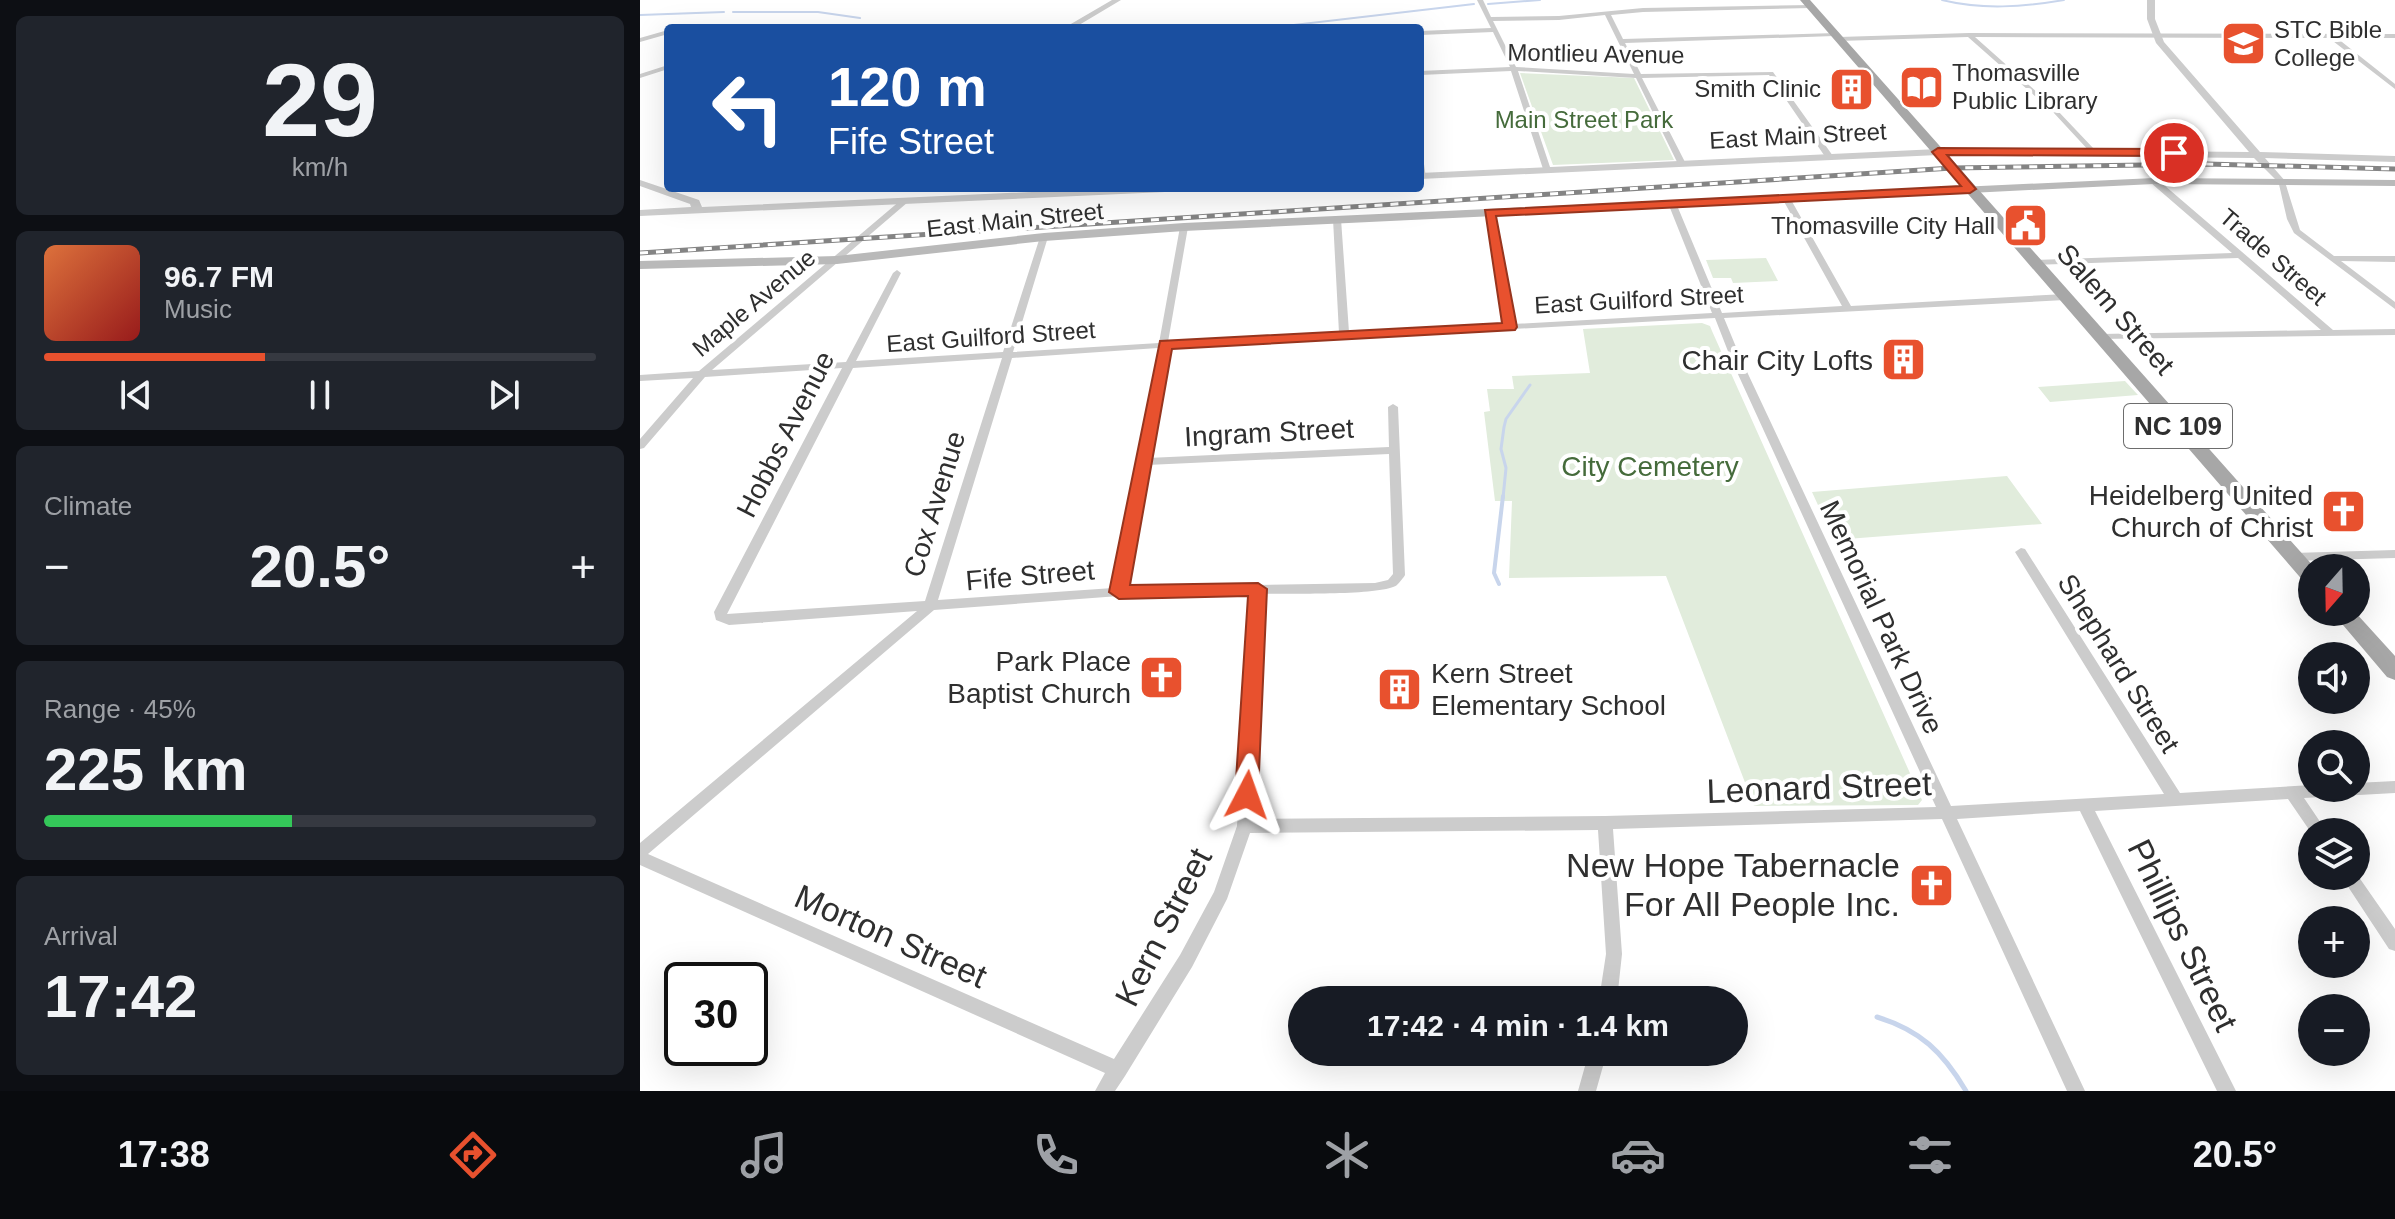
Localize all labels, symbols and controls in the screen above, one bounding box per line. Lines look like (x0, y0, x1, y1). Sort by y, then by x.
place label: STC Bible College (2274, 16, 2382, 71)
school or university icon: STC Bible College (2219, 20, 2267, 68)
street label: Montlieu Avenue (1507, 38, 1685, 69)
text: 29 (262, 42, 378, 158)
text: 120 m (828, 55, 987, 118)
icon: left (696, 56, 800, 160)
place label: Thomasville Public Library (1952, 59, 2097, 114)
library icon: Thomasville Public Library (1897, 63, 1945, 111)
building icon: Smith Clinic (1828, 65, 1876, 113)
place label: Smith Clinic (1694, 75, 1821, 102)
park label: Main Street Park (1495, 106, 1674, 133)
street label: East Main Street (1709, 117, 1888, 154)
pin (2140, 119, 2208, 187)
text: Fife Street (828, 121, 994, 162)
icon: arrive (2152, 131, 2196, 175)
text: km/h (292, 152, 348, 182)
street label: East Main Street (925, 197, 1105, 242)
public building icon: Thomasville City Hall (2002, 202, 2050, 250)
street label: Trade Street (2214, 203, 2332, 310)
place label: Thomasville City Hall (1771, 212, 1995, 239)
street label: Salem Street (2051, 238, 2181, 381)
street label: Maple Avenue (687, 244, 820, 362)
text: 96.7 FM (164, 260, 274, 293)
street label: East Guilford Street (1534, 281, 1745, 318)
text: Music (164, 294, 232, 324)
street label: East Guilford Street (886, 316, 1097, 357)
building icon: Chair City Lofts (1880, 336, 1928, 384)
place label: Chair City Lofts (1682, 345, 1873, 376)
street label: Hobbs Avenue (730, 346, 840, 522)
icon: previous (114, 373, 158, 417)
icon: pause (298, 373, 342, 417)
icon: next (482, 373, 526, 417)
road number: NC 109 (2124, 404, 2232, 448)
street label: Ingram Street (1184, 413, 1355, 452)
street label: Cox Avenue (898, 428, 971, 581)
park label: City Cemetery (1561, 451, 1739, 482)
place label: Heidelberg United Church of Christ (2089, 480, 2313, 543)
church icon: Heidelberg United Church of Christ (2320, 487, 2368, 535)
text: Climate (44, 491, 132, 521)
street label: Memorial Park Drive (1814, 496, 1949, 739)
text: 20.5° (250, 533, 390, 600)
text: − (44, 542, 70, 591)
text: + (570, 542, 596, 591)
street label: Fife Street (964, 554, 1096, 597)
north arrow (2298, 554, 2370, 626)
map controls (2298, 554, 2370, 1066)
street label: Shephard Street (2051, 569, 2186, 758)
button: sound (2298, 642, 2370, 714)
place label: Park Place Baptist Church (947, 646, 1131, 709)
church icon: Park Place Baptist Church (1138, 653, 1186, 701)
place label: Kern Street Elementary School (1431, 658, 1666, 721)
building icon: Kern Street Elementary School (1376, 665, 1424, 713)
text: Range · 45% (44, 694, 196, 724)
button: search (2298, 730, 2370, 802)
text: 225 km (44, 736, 248, 803)
position arrow (1205, 753, 1289, 837)
street label: Leonard Street (1706, 764, 1933, 810)
button: layers (2298, 818, 2370, 890)
street label: Phillips Street (2120, 833, 2246, 1037)
street label: Kern Street (1107, 841, 1219, 1012)
place label: New Hope Tabernacle For All People Inc. (1566, 846, 1900, 923)
church icon: New Hope Tabernacle For All People Inc. (1907, 861, 1955, 909)
street label: Morton Street (789, 877, 993, 995)
button: + (2298, 906, 2370, 978)
text: Arrival (44, 921, 118, 951)
speed limit sign: 30 (664, 962, 768, 1066)
text: 17:42 (44, 963, 197, 1030)
button: − (2298, 994, 2370, 1066)
text: 17:42 · 4 min · 1.4 km (1367, 1009, 1669, 1042)
icon: directions (445, 1127, 501, 1183)
icon: music (736, 1127, 792, 1183)
icon: phone (1028, 1127, 1084, 1183)
icon: climate (1319, 1127, 1375, 1183)
icon: car (1610, 1127, 1666, 1183)
icon: filters (1902, 1127, 1958, 1183)
text: 17:38 (118, 1134, 210, 1175)
text: 20.5° (2193, 1134, 2277, 1175)

